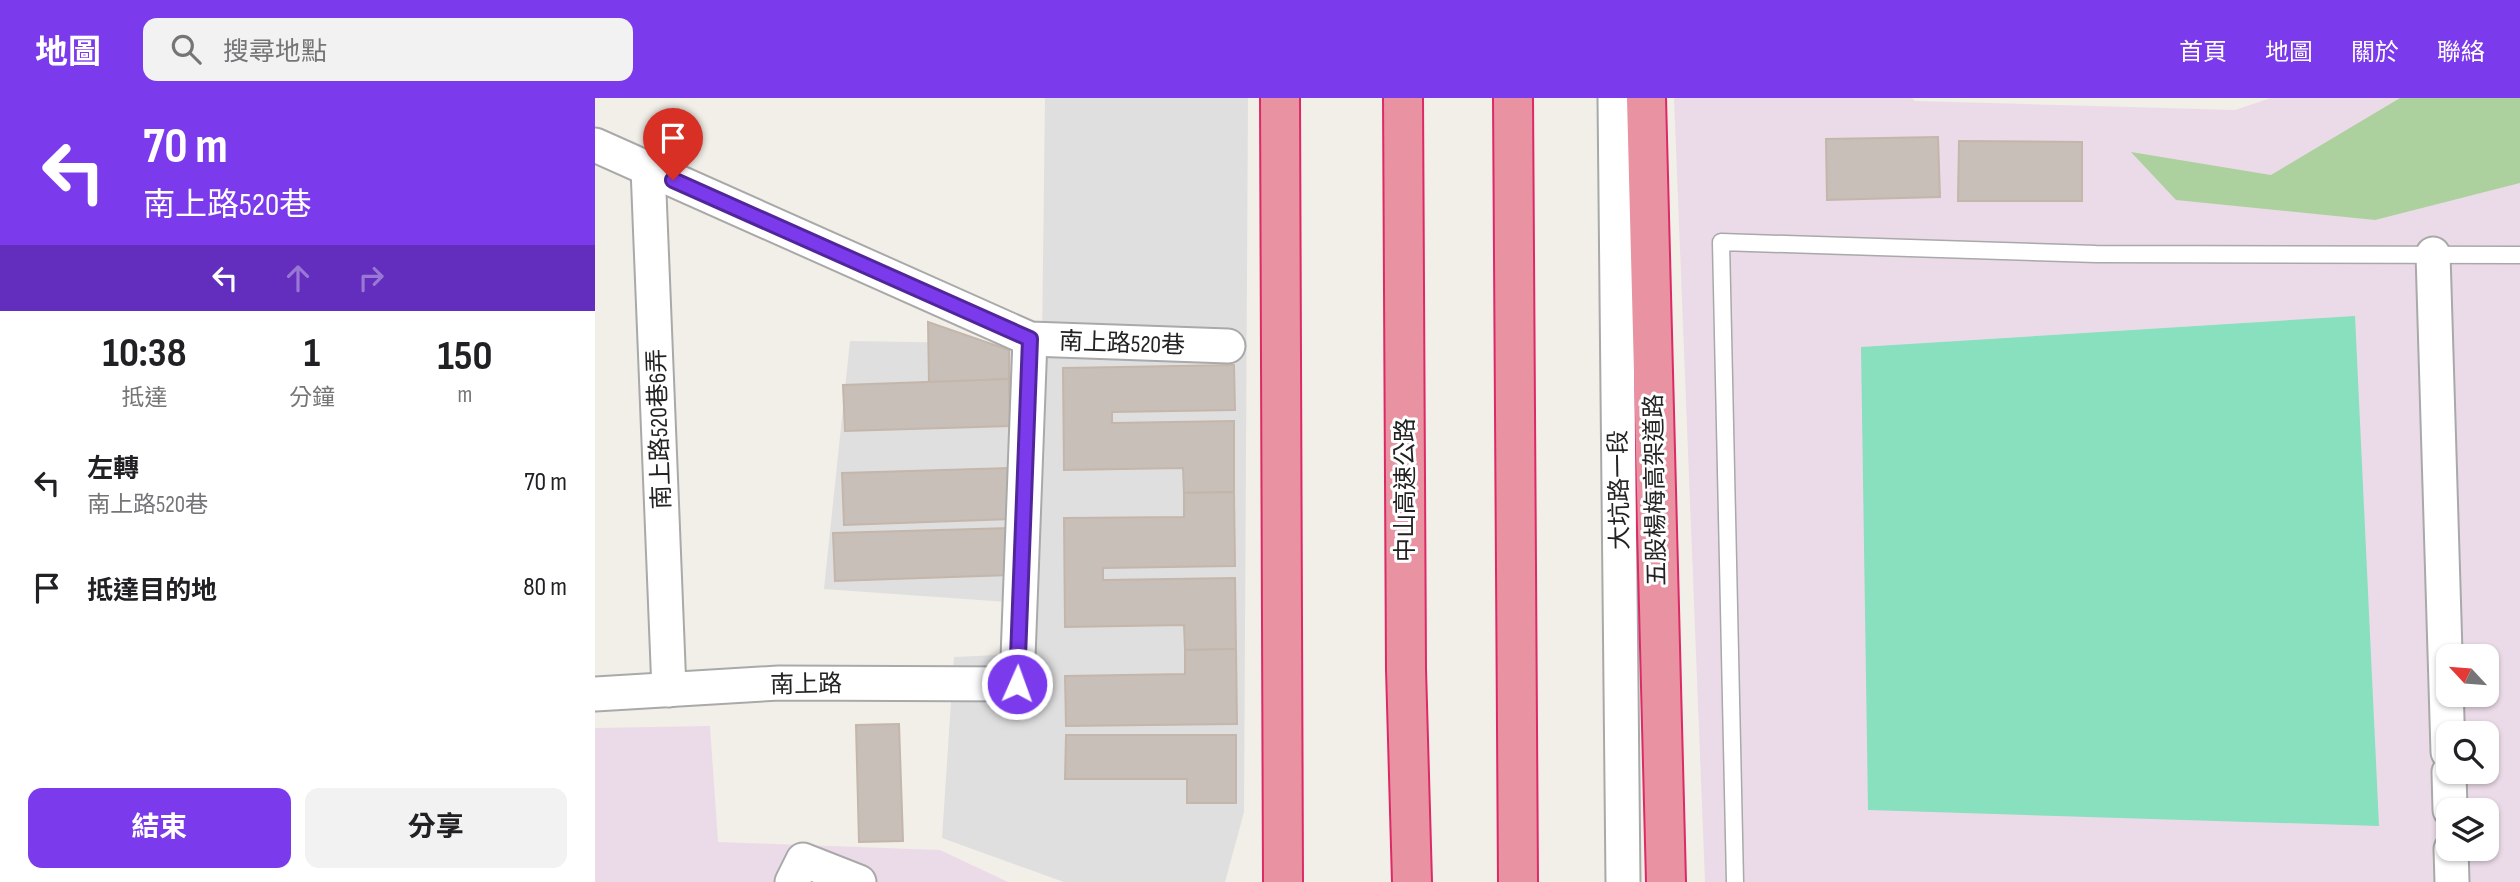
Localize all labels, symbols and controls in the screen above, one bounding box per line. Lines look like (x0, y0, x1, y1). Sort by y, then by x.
search box (143, 18, 633, 81)
icon: search (167, 30, 205, 68)
text: 地圖 (35, 33, 101, 73)
text: 搜尋地點 (223, 37, 327, 68)
text: 首頁 (2179, 38, 2227, 67)
text: 地圖 (2265, 38, 2313, 67)
text: 關於 (2351, 38, 2399, 67)
text: 聯絡 (2437, 38, 2485, 67)
pin (643, 108, 703, 180)
text: 70 m (143, 118, 228, 177)
icon: arrive (654, 119, 692, 157)
icon: left (28, 126, 119, 217)
text: 南上路520巷 (143, 186, 311, 225)
icon: left (206, 259, 244, 297)
icon: ahead (279, 259, 317, 297)
icon: right (352, 259, 390, 297)
street label: 南上路520巷 (1058, 327, 1186, 360)
text: 10:38 (103, 328, 186, 379)
text: 1 (304, 328, 320, 379)
text: 150 (438, 331, 492, 382)
street label: 南上路520巷6弄 (642, 348, 677, 510)
text: m (458, 381, 472, 409)
text: 抵達 (121, 384, 167, 412)
text: 分鐘 (289, 384, 335, 412)
street label: 五股楊梅高架道路 (1639, 394, 1672, 586)
street label: 中山高速公路 (1391, 418, 1420, 562)
street label: 大坑路一段 (1604, 430, 1635, 550)
text: 左轉 (87, 454, 139, 485)
icon: left (28, 464, 66, 502)
text: 70 m (524, 467, 567, 498)
text: 南上路520巷 (87, 491, 208, 519)
icon: arrive (28, 569, 66, 607)
text: 80 m (523, 572, 567, 603)
text: 抵達目的地 (87, 576, 217, 607)
north arrow (2436, 644, 2499, 707)
map controls (2436, 644, 2499, 861)
position arrow (980, 647, 1054, 721)
street label: 南上路 (770, 669, 842, 700)
button: search (2436, 721, 2499, 784)
button: 結束 (28, 788, 291, 868)
button: 分享 (305, 788, 567, 868)
button: layers (2436, 798, 2499, 861)

